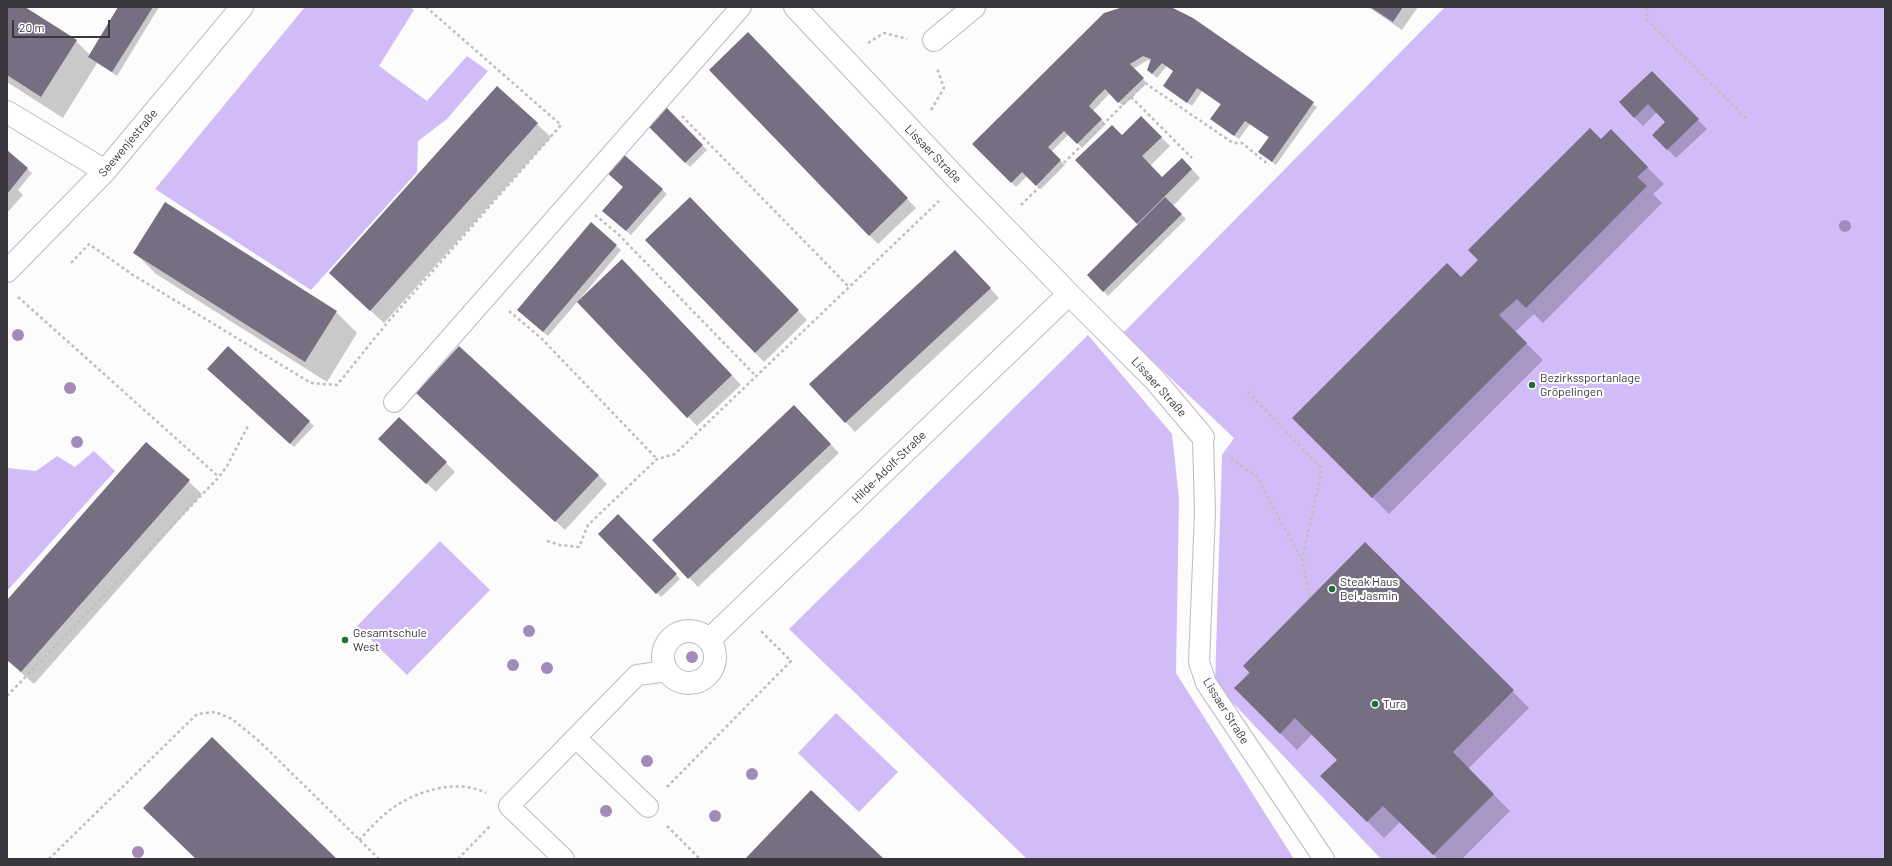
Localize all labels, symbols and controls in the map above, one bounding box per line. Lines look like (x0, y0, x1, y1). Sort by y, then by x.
scale bar (14, 12, 112, 38)
text: 20 m (19, 20, 45, 34)
street label: Seewenjestraße (96, 106, 160, 180)
street label: Lissaer Straße (902, 122, 964, 186)
street label: Lissaer Straße (1128, 354, 1190, 420)
place label: Bezirkssportanlage Gröpelingen (1540, 371, 1640, 399)
marker: Bezirkssportanlage Gröpelingen (1527, 380, 1537, 390)
street label: Hilde-Adolf-Straße (849, 428, 929, 506)
place label: Steak Haus Bei Jasmin (1340, 575, 1398, 603)
marker: Steak Haus Bei Jasmin (1327, 584, 1337, 594)
place label: Gesamtschule West (353, 626, 427, 654)
marker: Gesamtschule West (340, 635, 350, 645)
street label: Lissaer Straße (1200, 675, 1252, 747)
place label: Tura (1383, 697, 1406, 711)
marker: Tura (1370, 699, 1380, 709)

